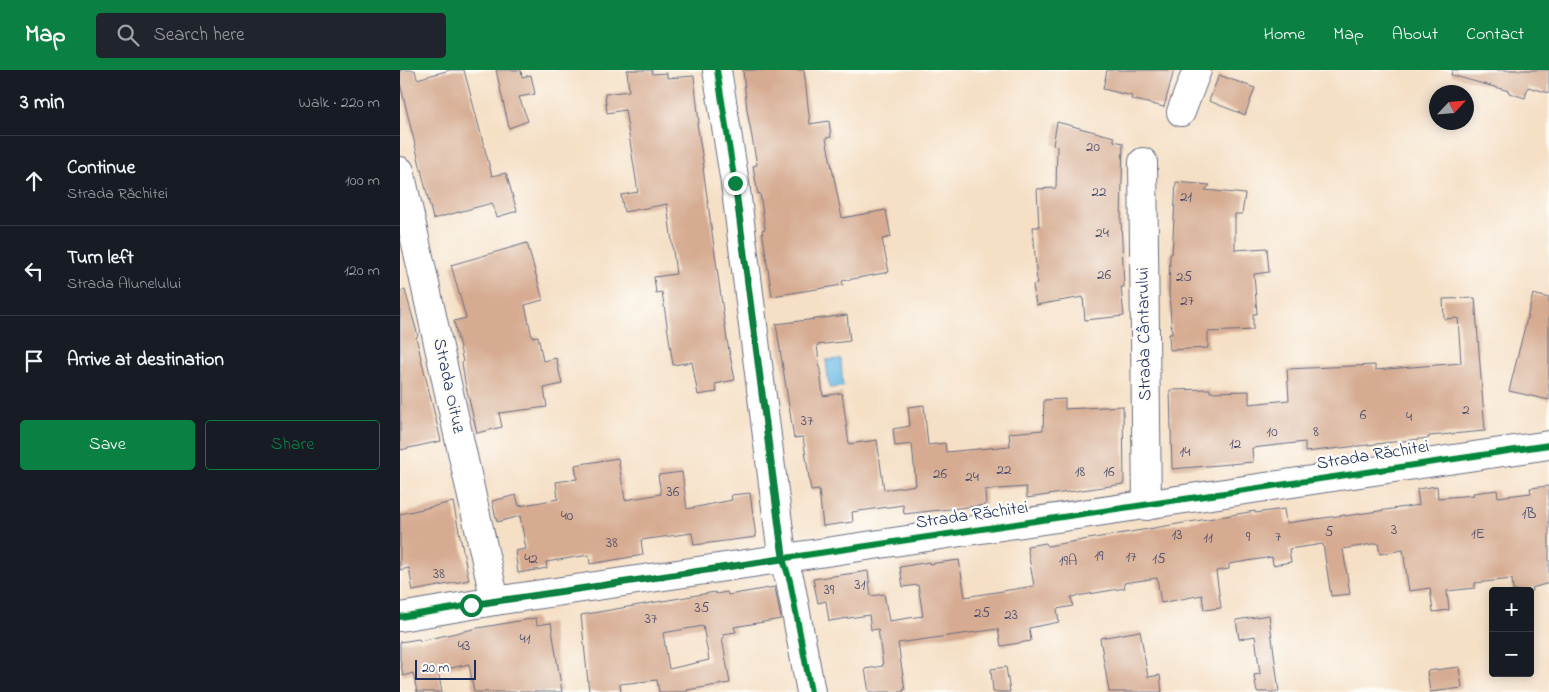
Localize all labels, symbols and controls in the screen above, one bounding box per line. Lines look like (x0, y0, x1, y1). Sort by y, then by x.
search box (96, 13, 446, 58)
text: Map (25, 18, 66, 53)
icon: search (114, 21, 142, 49)
text: Search here (154, 22, 245, 49)
text: Home (1264, 22, 1305, 48)
text: Map (1333, 22, 1364, 48)
text: About (1392, 22, 1438, 48)
text: Contact (1466, 22, 1524, 48)
north arrow (1429, 85, 1474, 130)
text: 3 min (20, 88, 64, 118)
text: Walk · 220 m (299, 91, 380, 115)
house number: 20 (1086, 136, 1100, 158)
text: Continue (67, 155, 135, 182)
icon: ahead (20, 167, 48, 195)
text: 100 m (345, 169, 380, 193)
route end (724, 172, 747, 195)
house number: 22 (1092, 181, 1107, 203)
text: Strada Răchitei (67, 182, 168, 206)
house number: 21 (1180, 186, 1192, 208)
house number: 24 (1095, 222, 1109, 244)
text: Turn left (67, 245, 134, 272)
icon: left (20, 257, 48, 285)
text: 120 m (344, 259, 380, 283)
house number: 26 (1097, 264, 1111, 286)
house number: 25 (1176, 266, 1192, 288)
street label: Strada Cântarului (1131, 267, 1159, 401)
text: Strada Alunelului (67, 272, 181, 296)
house number: 27 (1180, 290, 1194, 312)
street label: Strada Oituz (425, 336, 471, 436)
icon: arrive (20, 347, 48, 375)
text: Arrive at destination (67, 347, 224, 374)
house number: 2 (1462, 399, 1470, 421)
house number: 6 (1360, 404, 1367, 426)
house number: 4 (1406, 406, 1412, 428)
house number: 37 (801, 410, 813, 432)
button: Save (20, 420, 195, 470)
button: Share (205, 420, 380, 470)
house number: 10 (1266, 421, 1278, 443)
house number: 8 (1313, 421, 1319, 443)
house number: 12 (1229, 433, 1242, 455)
street label: Strada Răchitei (1315, 434, 1431, 478)
house number: 14 (1180, 441, 1190, 463)
house number: 22 (997, 459, 1012, 481)
house number: 18 (1075, 461, 1086, 483)
house number: 16 (1103, 461, 1115, 483)
house number: 26 (933, 463, 947, 485)
house number: 24 (965, 466, 979, 488)
house number: 36 (667, 481, 680, 503)
street label: Strada Răchitei (914, 495, 1030, 537)
house number: 1B (1522, 503, 1536, 525)
house number: 40 (561, 505, 574, 527)
house number: 3 (1391, 519, 1397, 541)
house number: 5 (1325, 521, 1334, 543)
house number: 1E (1471, 523, 1485, 545)
house number: 13 (1172, 524, 1182, 546)
house number: 9 (1246, 526, 1251, 548)
house number: 7 (1275, 526, 1281, 548)
house number: 11 (1203, 527, 1213, 549)
house number: 38 (606, 532, 618, 554)
house number: 19 (1094, 545, 1104, 567)
house number: 17 (1126, 546, 1136, 568)
house number: 42 (524, 548, 538, 570)
house number: 15 (1152, 548, 1166, 570)
house number: 19A (1059, 550, 1077, 572)
house number: 38 (433, 563, 445, 585)
house number: 31 (855, 574, 866, 596)
house number: 39 (824, 579, 835, 601)
map controls (1489, 587, 1534, 677)
button: + (1489, 587, 1534, 632)
route start (460, 594, 483, 617)
house number: 35 (695, 597, 710, 619)
house number: 25 (974, 602, 990, 624)
house number: 23 (1004, 604, 1018, 626)
house number: 37 (645, 608, 657, 630)
house number: 41 (520, 628, 531, 650)
button: − (1489, 632, 1534, 677)
house number: 43 (458, 635, 470, 657)
scale bar (415, 657, 476, 680)
text: 20 m (422, 658, 449, 679)

